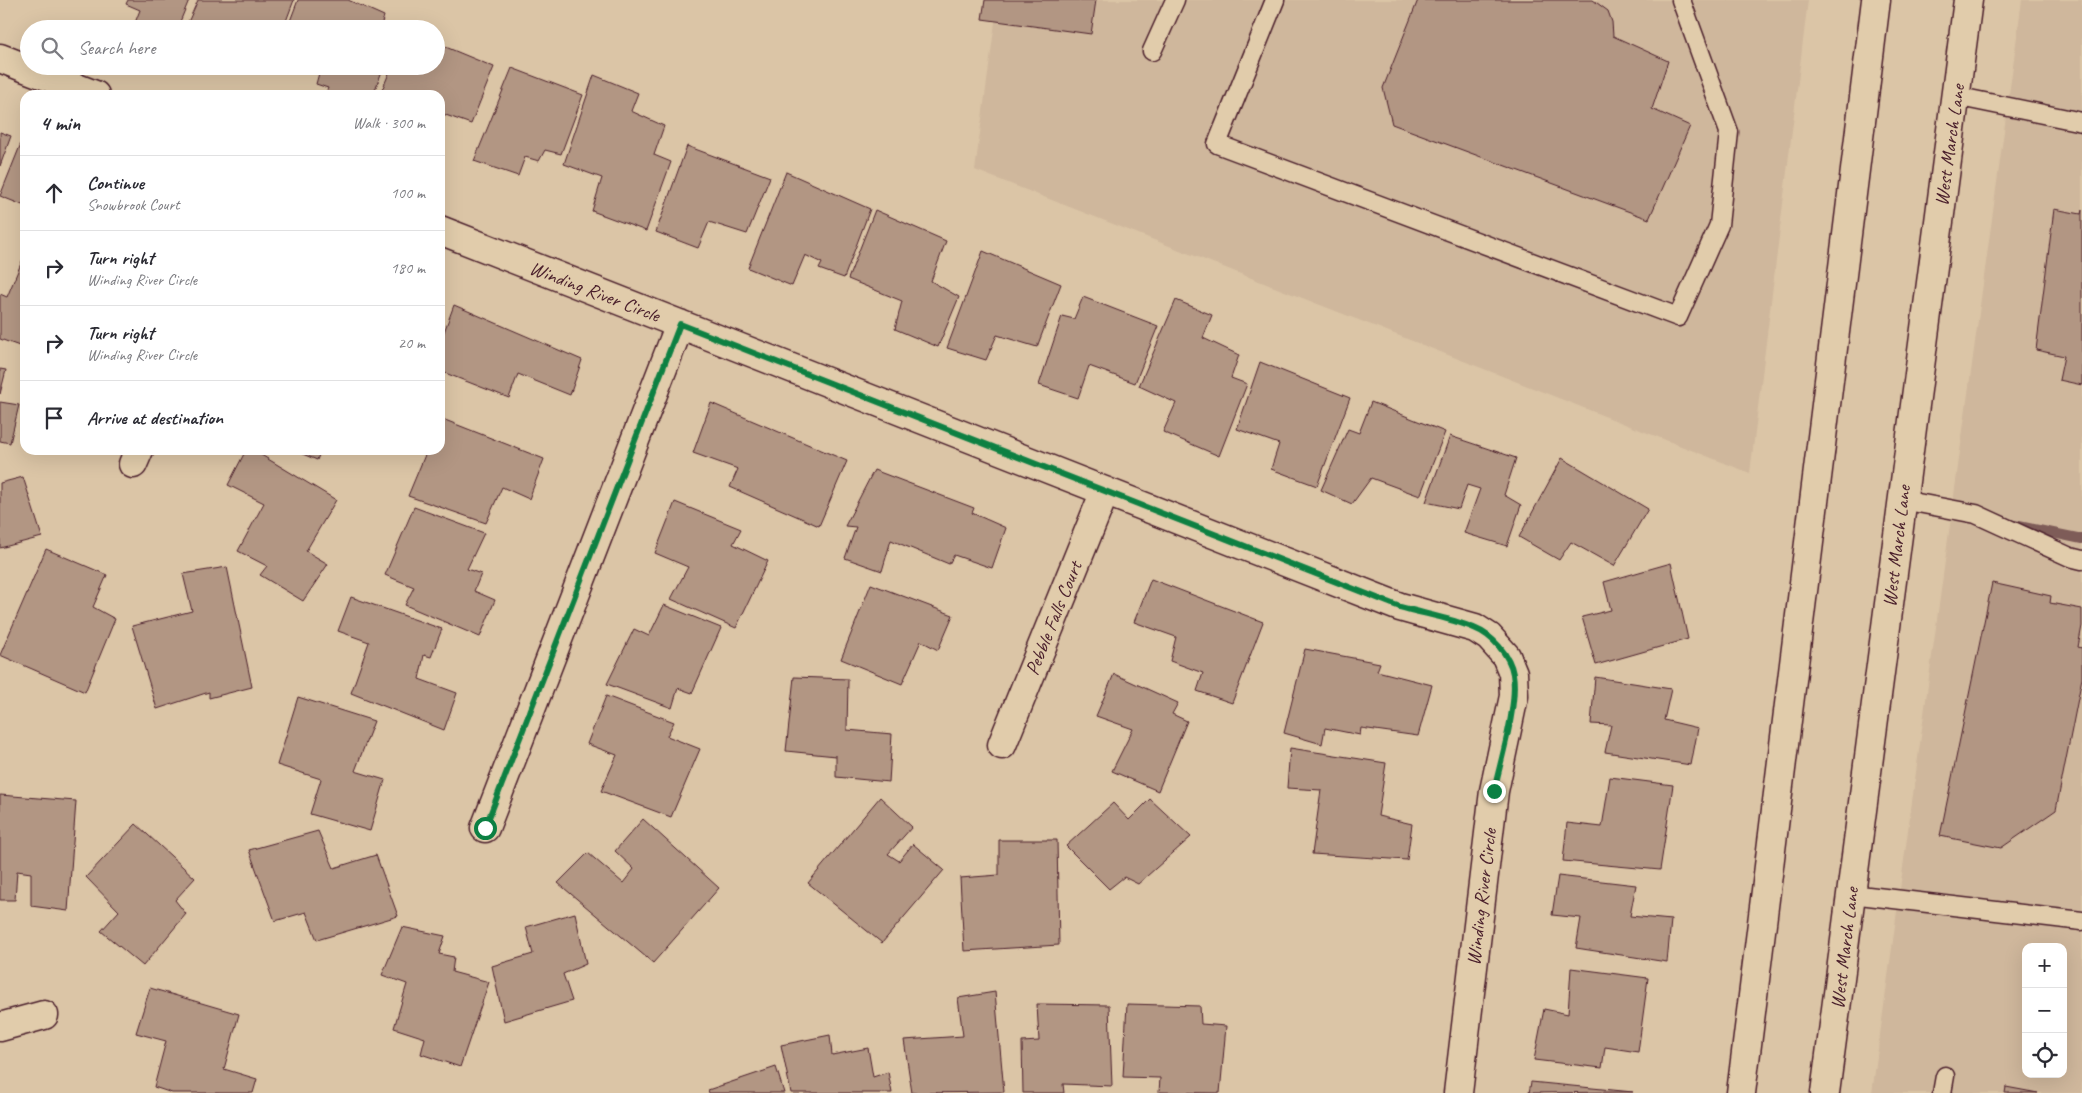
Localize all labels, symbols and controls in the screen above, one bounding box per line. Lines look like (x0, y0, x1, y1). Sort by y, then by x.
search box (20, 20, 445, 75)
icon: search (38, 34, 66, 62)
text: Search here (78, 36, 155, 60)
street label: West March Lane (1929, 81, 1971, 207)
text: 4 min (40, 110, 80, 136)
text: Walk · 300 m (353, 113, 425, 133)
text: Continue (87, 171, 144, 195)
icon: ahead (40, 179, 68, 207)
text: 100 m (391, 183, 425, 203)
text: Snowbrook Court (87, 195, 179, 215)
text: Turn right (87, 246, 154, 270)
icon: right (40, 254, 68, 282)
street label: Winding River Circle (526, 255, 665, 328)
text: 180 m (391, 258, 425, 278)
text: Winding River Circle (87, 270, 197, 290)
text: Turn right (87, 321, 154, 345)
icon: right (40, 329, 68, 357)
text: 20 m (398, 333, 425, 353)
text: Winding River Circle (87, 345, 197, 365)
icon: arrive (40, 404, 68, 432)
text: Arrive at destination (87, 406, 223, 430)
street label: West March Lane (1877, 482, 1917, 608)
street label: Pebble Falls Court (1019, 555, 1089, 679)
route end (1483, 780, 1506, 803)
route start (474, 817, 497, 840)
street label: Winding River Circle (1461, 826, 1502, 967)
street label: West March Lane (1825, 884, 1865, 1010)
map controls (2022, 943, 2067, 1078)
button: + (2022, 943, 2067, 988)
button: − (2022, 988, 2067, 1033)
button: locate (2022, 1033, 2067, 1078)

